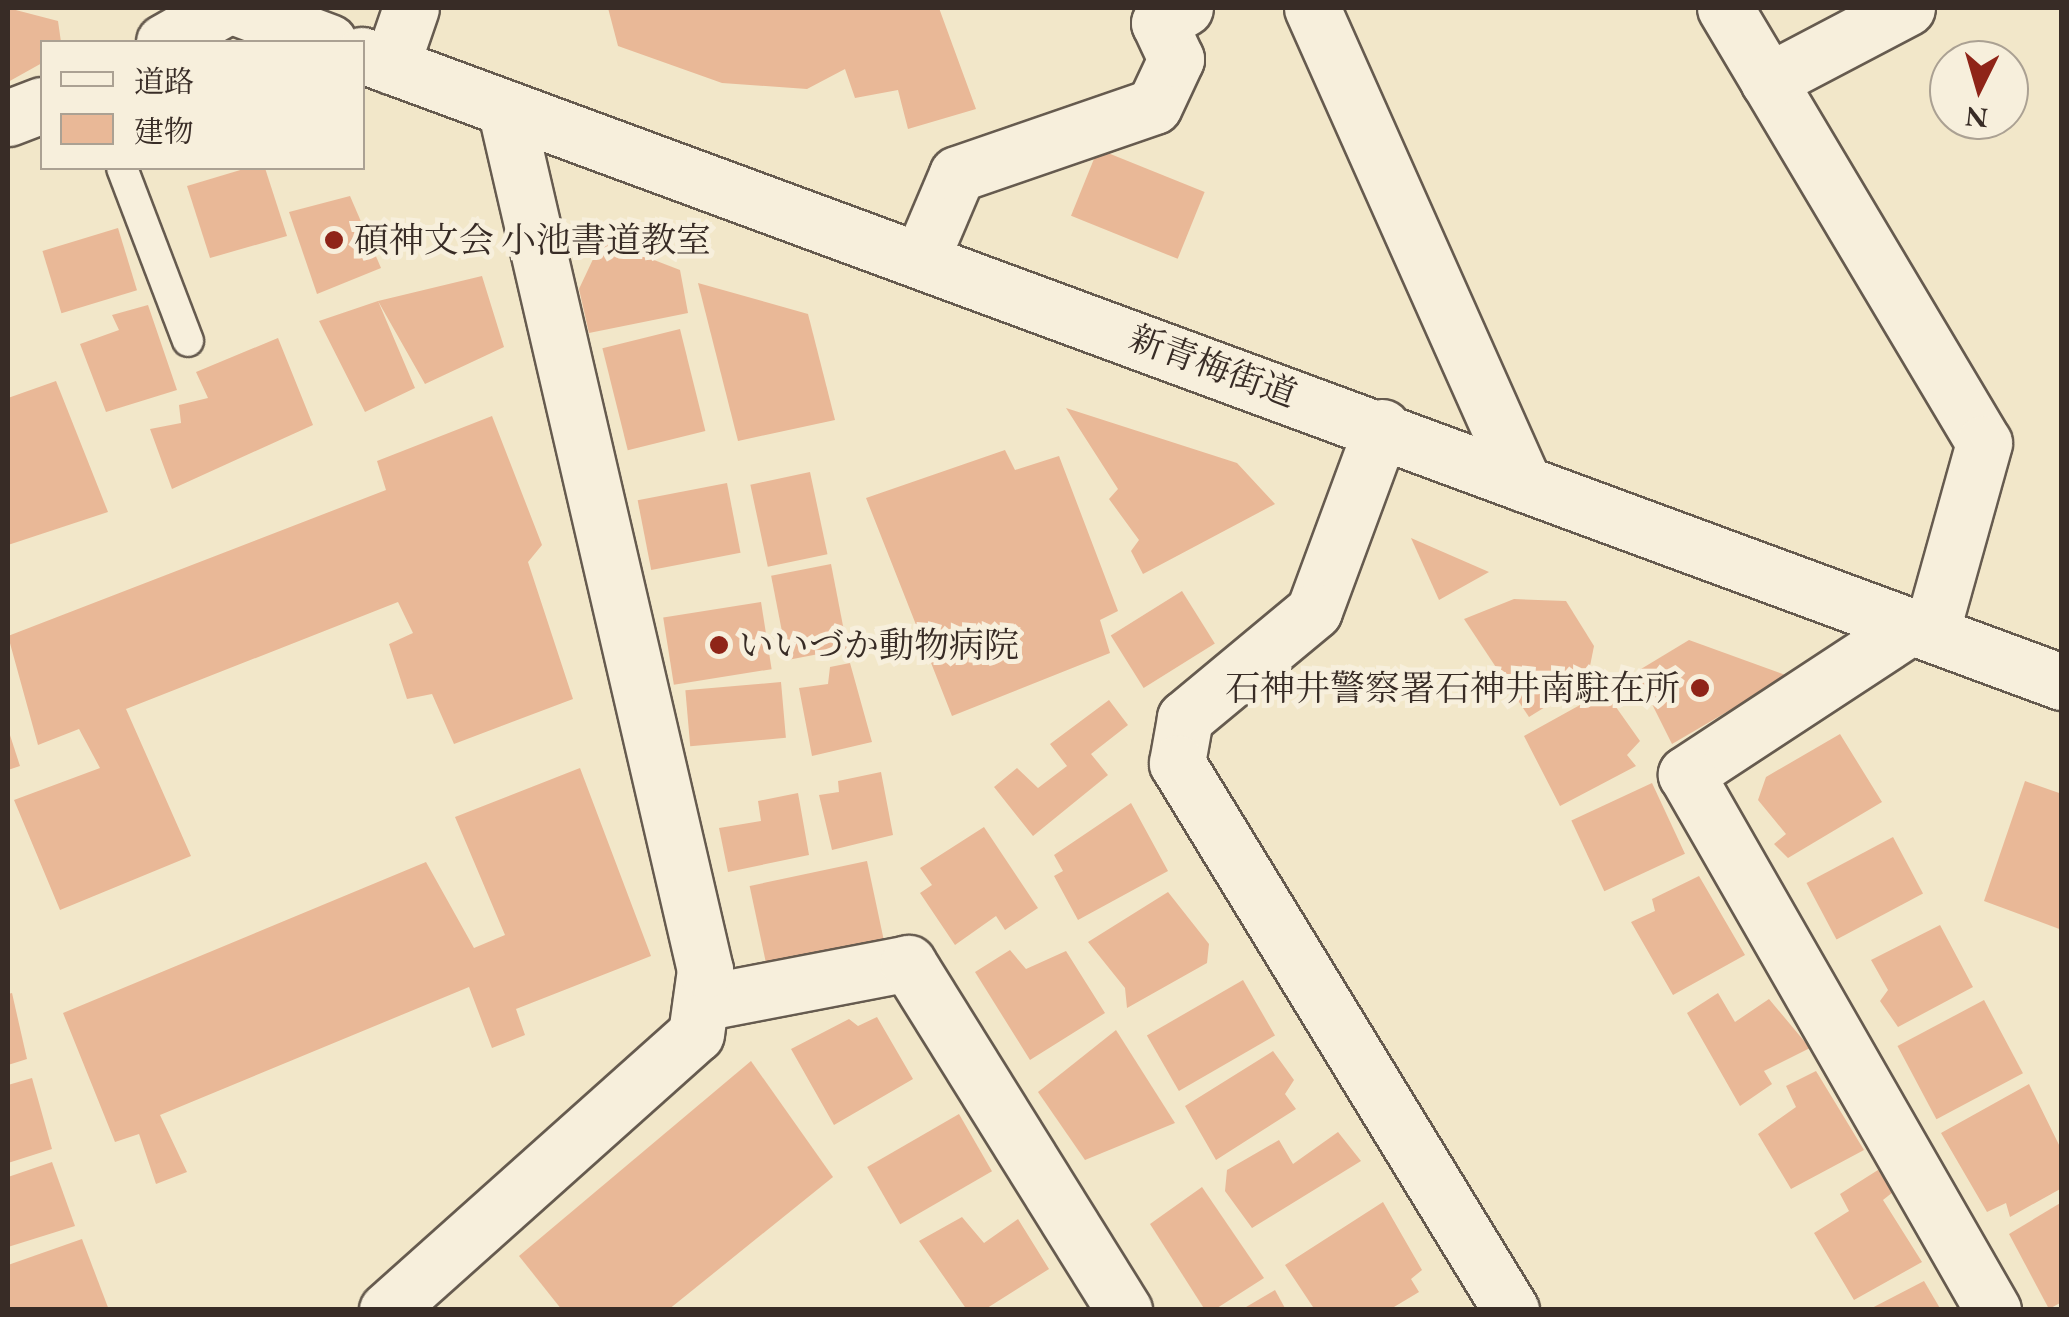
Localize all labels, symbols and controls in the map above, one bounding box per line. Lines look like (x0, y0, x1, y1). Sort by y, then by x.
legend (40, 40, 365, 170)
north arrow (1929, 40, 2029, 140)
text: 道路 (134, 62, 194, 101)
text: N (1964, 99, 1989, 137)
text: 建物 (134, 112, 194, 151)
place label: 碩神文会 小池書道教室 (354, 219, 711, 261)
marker: 碩神文会 小池書道教室 (323, 229, 345, 251)
street label: 新青梅街道 (1124, 316, 1302, 416)
place label: いいづか動物病院 (739, 624, 1019, 666)
marker: いいづか動物病院 (708, 634, 730, 656)
place label: 石神井警察署石神井南駐在所 (1225, 667, 1680, 709)
marker: 石神井警察署石神井南駐在所 (1689, 677, 1711, 699)

